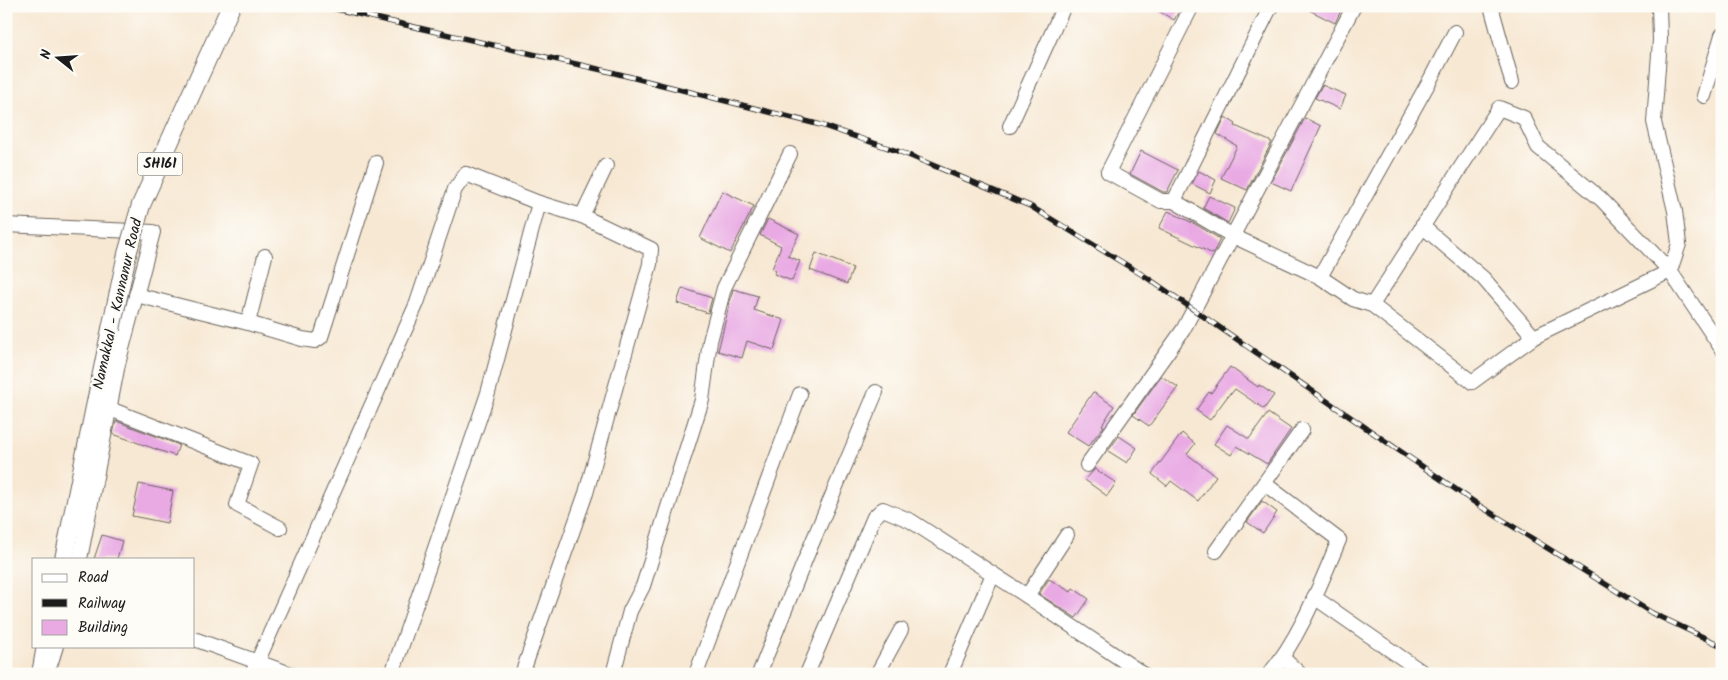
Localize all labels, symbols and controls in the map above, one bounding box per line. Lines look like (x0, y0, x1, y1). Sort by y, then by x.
north arrow (32, 32, 82, 82)
text: N (35, 47, 58, 62)
road number: SH161 (138, 152, 182, 175)
street label: Namakkal - Kannanur Road (87, 216, 149, 392)
legend (32, 558, 195, 648)
text: Road (78, 566, 109, 590)
text: Railway (78, 592, 126, 616)
text: Building (78, 616, 128, 640)

